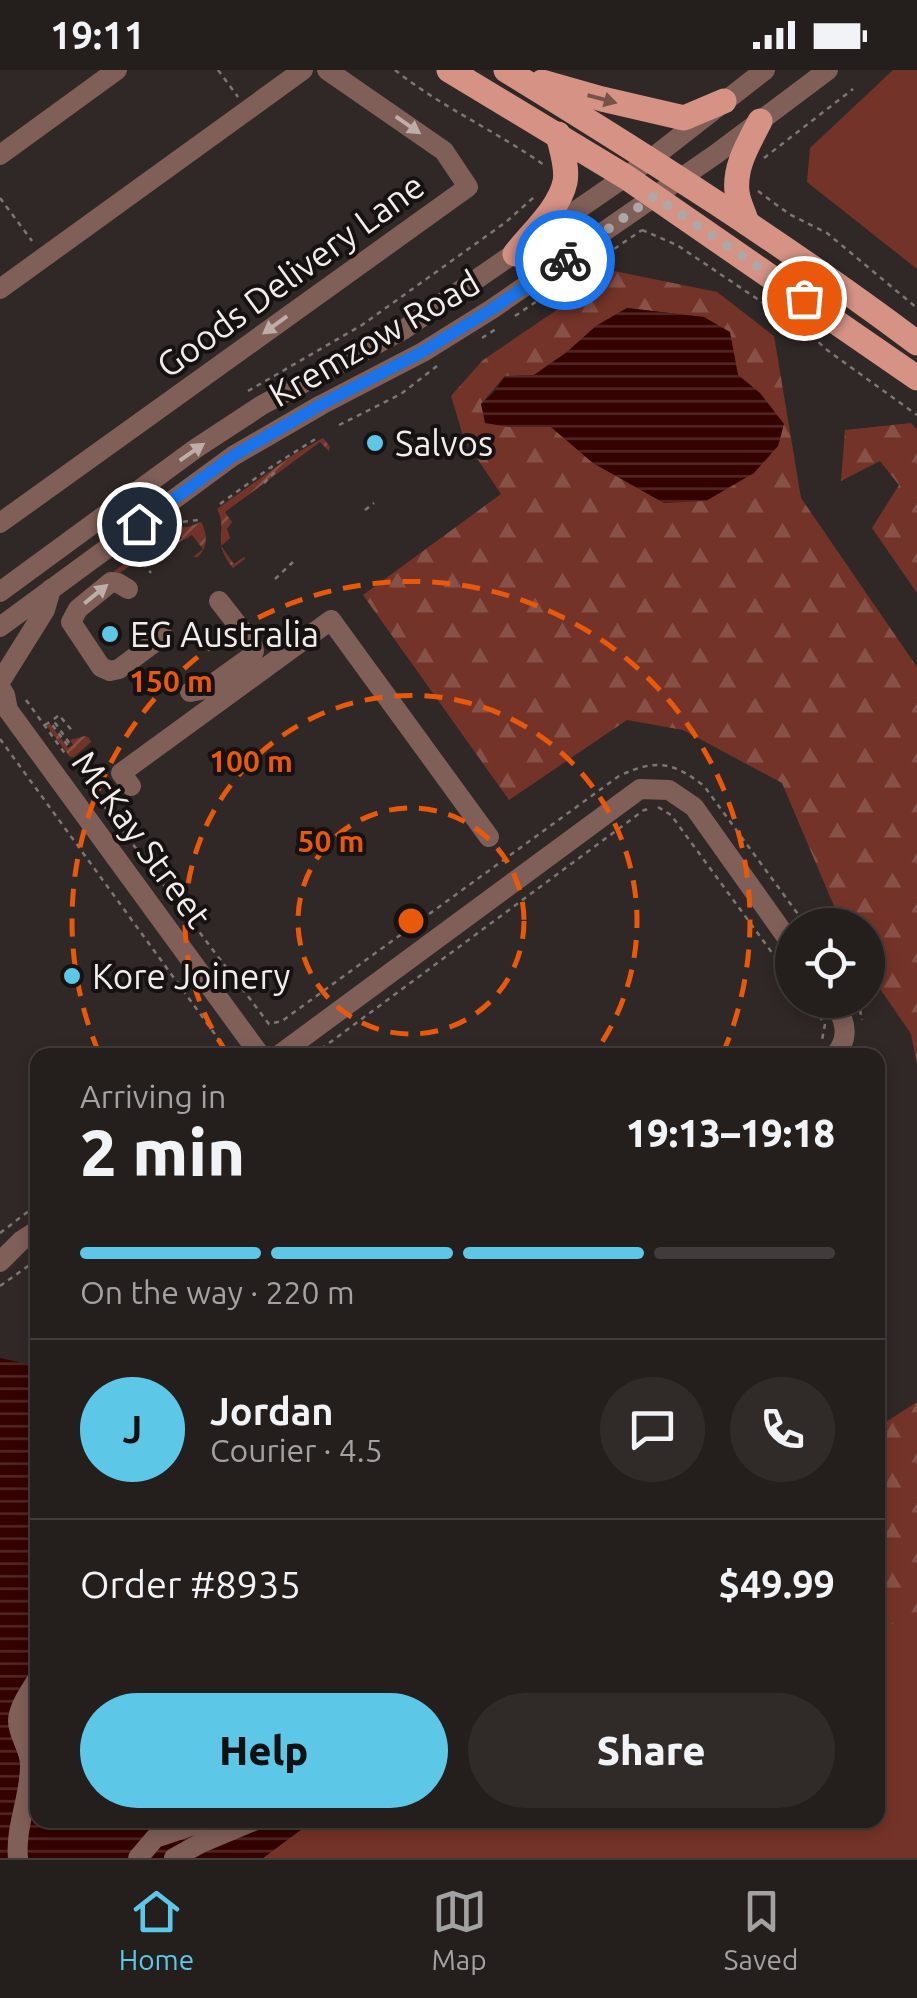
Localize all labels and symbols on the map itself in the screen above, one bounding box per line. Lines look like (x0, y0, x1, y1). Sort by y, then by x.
one-way arrow (587, 91, 618, 107)
one-way arrow (394, 115, 421, 134)
street label: Goods Delivery Lane (149, 165, 431, 385)
courier (515, 210, 615, 310)
pin (762, 256, 847, 341)
street label: Kremzow Road (262, 262, 486, 414)
one-way arrow (262, 315, 288, 335)
place label: Salvos (395, 423, 493, 463)
marker: Salvos (364, 432, 386, 454)
one-way arrow (178, 443, 205, 462)
pin (97, 482, 182, 567)
one-way arrow (84, 584, 109, 605)
place label: EG Australia (130, 614, 319, 654)
marker: EG Australia (99, 623, 121, 645)
text: 150 m (129, 664, 213, 698)
street label: McKay Street (65, 743, 220, 935)
text: 100 m (209, 744, 293, 778)
text: 50 m (298, 824, 364, 858)
centre of rings (393, 903, 429, 939)
place label: Kore Joinery (92, 956, 290, 996)
marker: Kore Joinery (61, 965, 83, 987)

